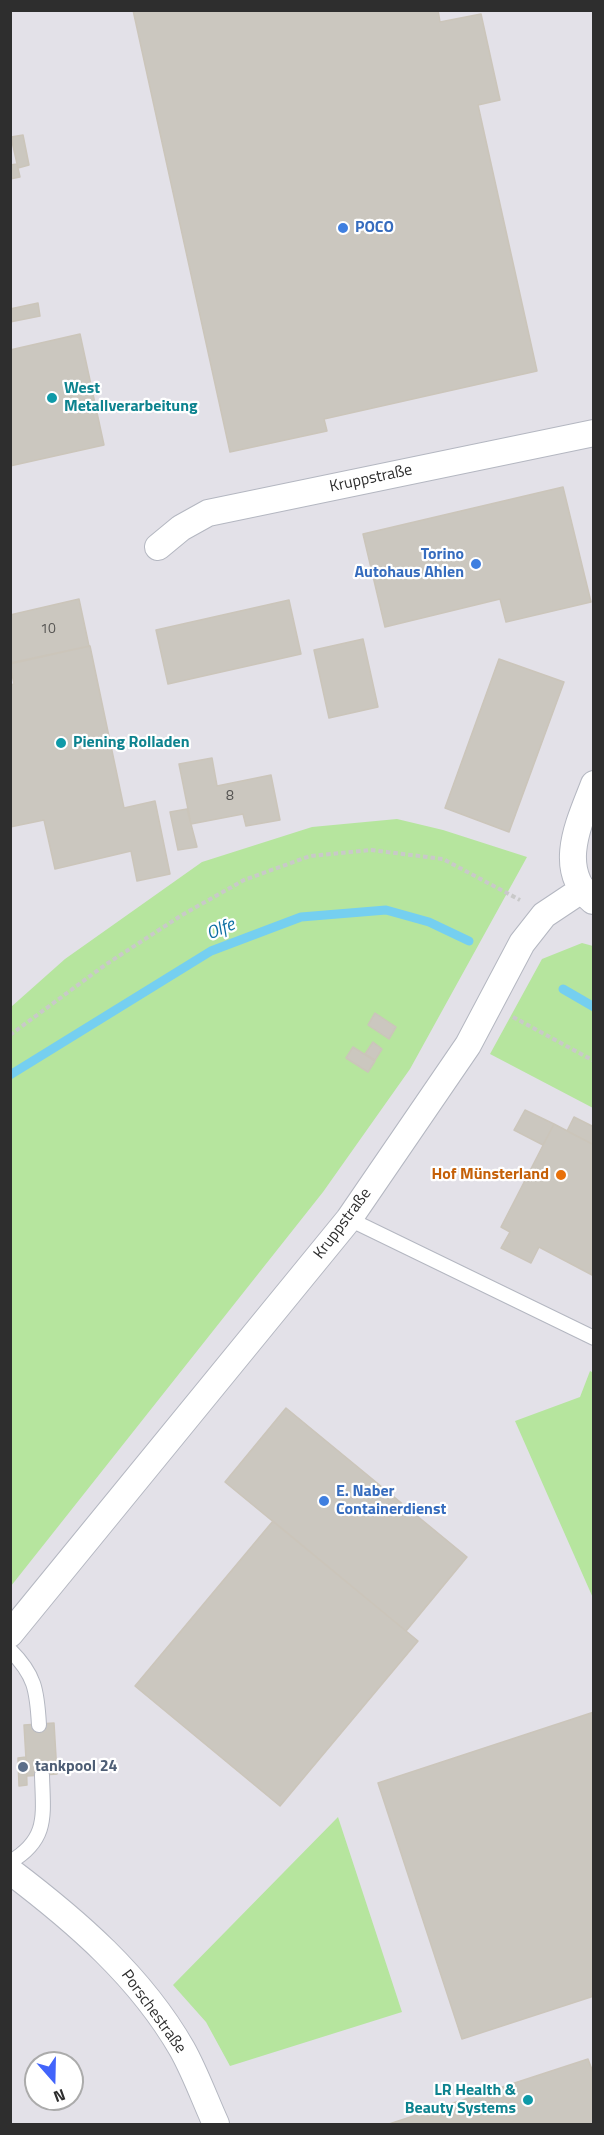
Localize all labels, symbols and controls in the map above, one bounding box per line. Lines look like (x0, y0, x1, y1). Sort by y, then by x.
place label: POCO (355, 218, 394, 238)
marker: POCO (336, 221, 350, 235)
place label: West Metallverarbeitung (64, 379, 198, 417)
marker: West Metallverarbeitung (45, 391, 59, 405)
street label: Kruppstraße (328, 461, 414, 497)
place label: Torino Autohaus Ahlen (354, 545, 464, 583)
marker: Torino Autohaus Ahlen (469, 557, 483, 571)
house number: 10 (40, 622, 56, 638)
place label: Piening Rolladen (73, 733, 190, 753)
marker: Piening Rolladen (54, 736, 68, 750)
house number: 8 (226, 789, 234, 805)
water label: Olfe (203, 914, 239, 946)
place label: Hof Münsterland (431, 1165, 549, 1185)
marker: Hof Münsterland (554, 1168, 568, 1182)
street label: Kruppstraße (310, 1185, 376, 1263)
place label: E. Naber Containerdienst (336, 1482, 446, 1520)
marker: E. Naber Containerdienst (317, 1494, 331, 1508)
place label: tankpool 24 (35, 1757, 118, 1777)
marker: tankpool 24 (16, 1760, 30, 1774)
street label: Porschestraße (116, 1967, 190, 2057)
north arrow (24, 2051, 84, 2111)
place label: LR Health & Beauty Systems (405, 2081, 516, 2119)
text: N (50, 2083, 69, 2109)
marker: LR Health & Beauty Systems (521, 2093, 535, 2107)

